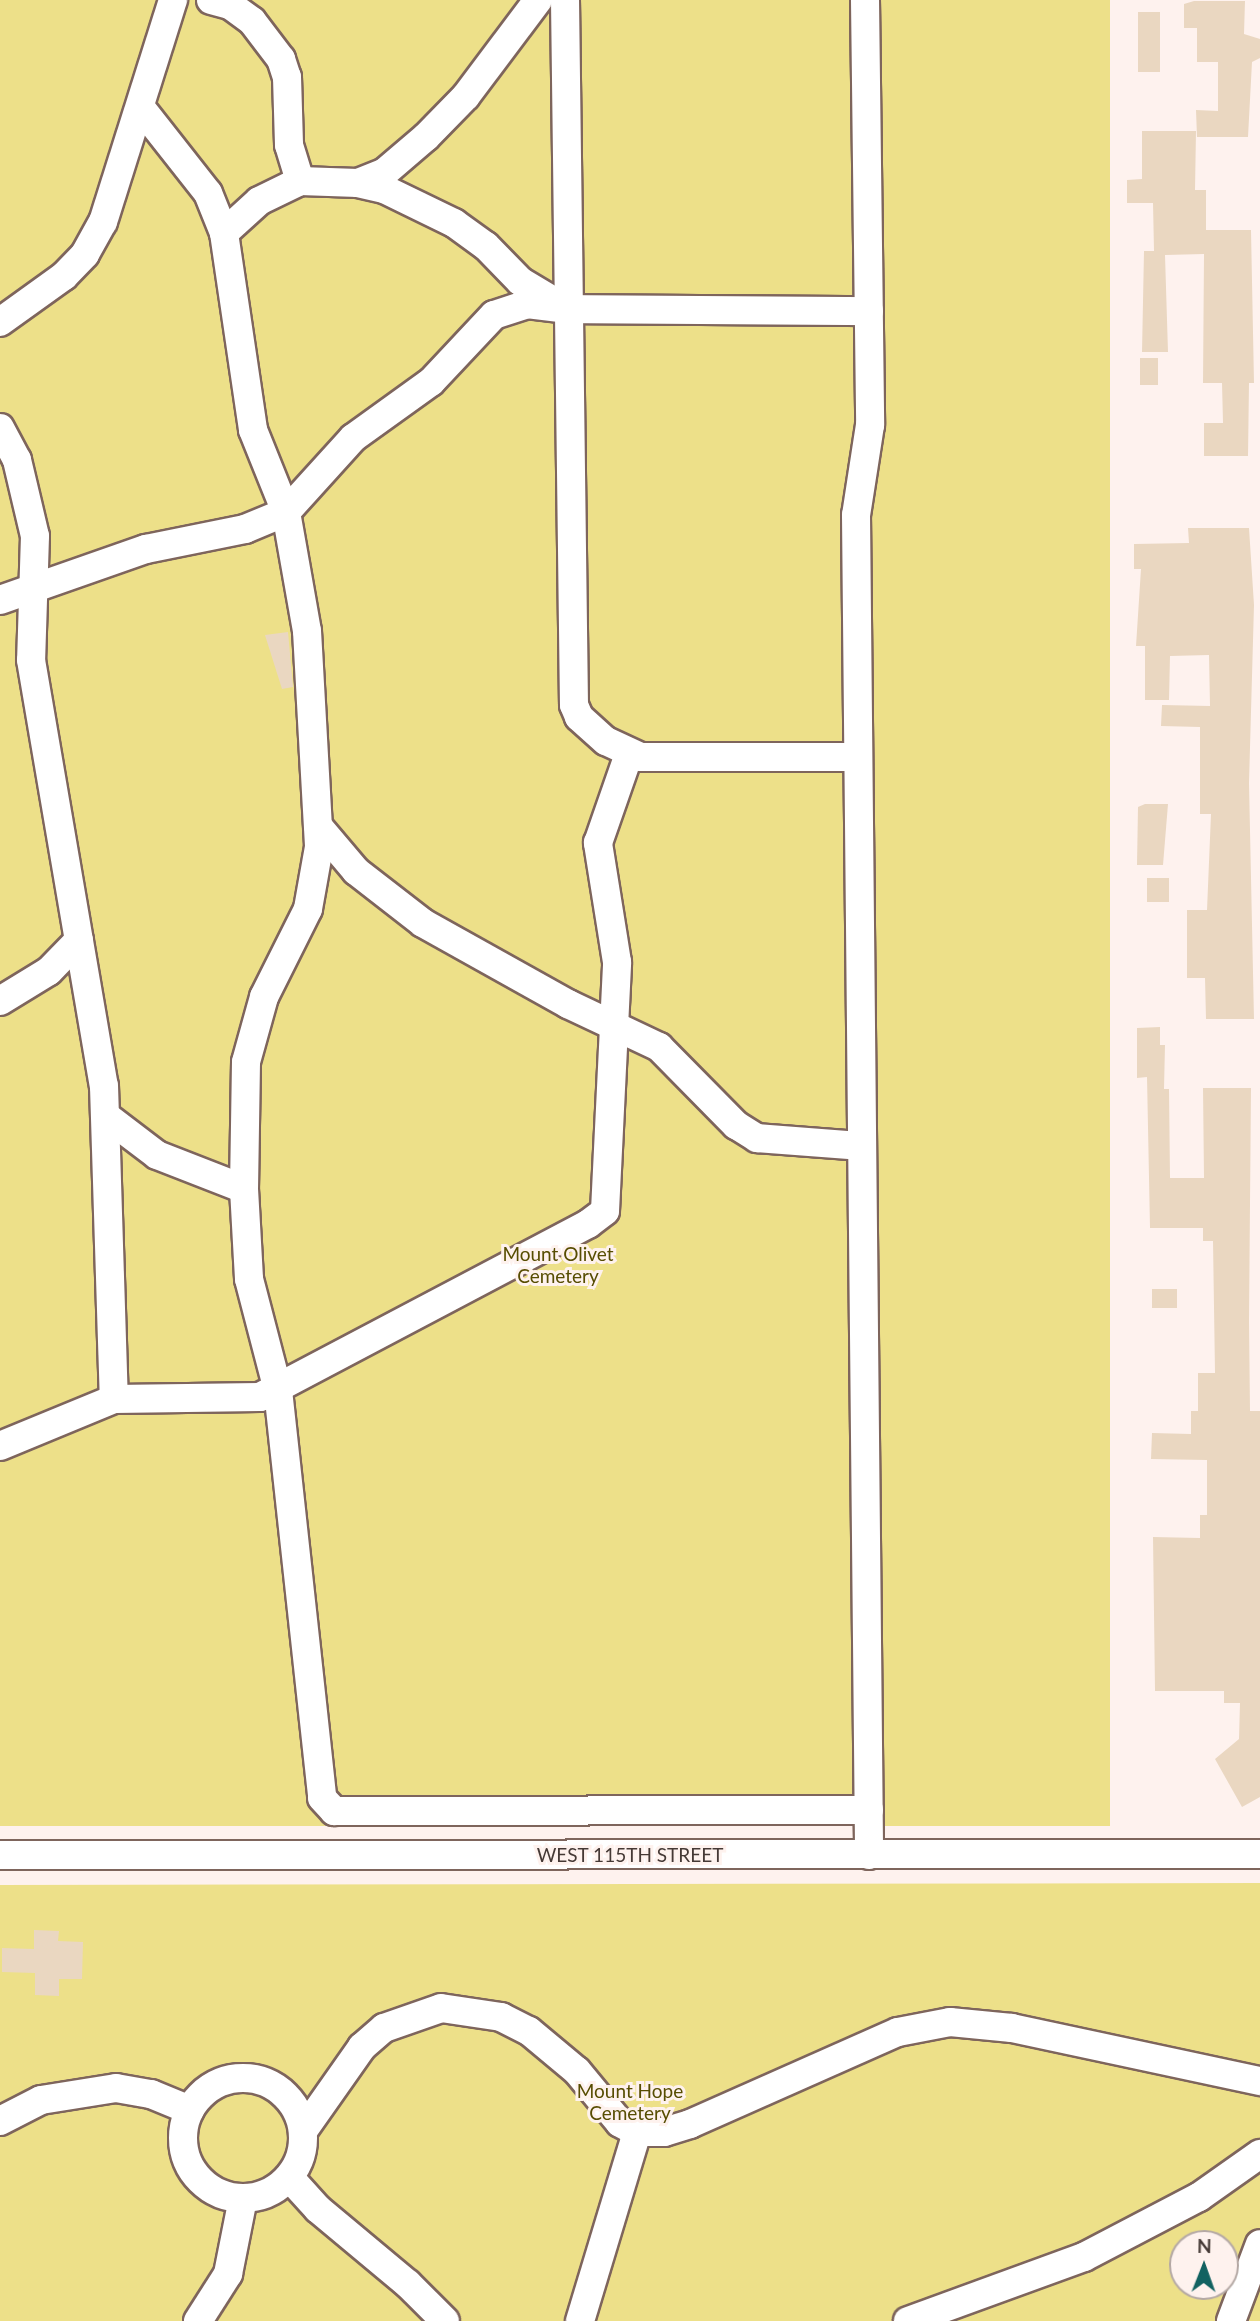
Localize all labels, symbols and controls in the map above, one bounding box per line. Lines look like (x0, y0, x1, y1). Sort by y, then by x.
park label: Mount Olivet Cemetery (502, 1243, 614, 1287)
street label: WEST 115TH STREET (536, 1844, 724, 1866)
park label: Mount Hope Cemetery (577, 2080, 683, 2124)
north arrow (1169, 2230, 1239, 2300)
text: N (1197, 2234, 1212, 2257)

